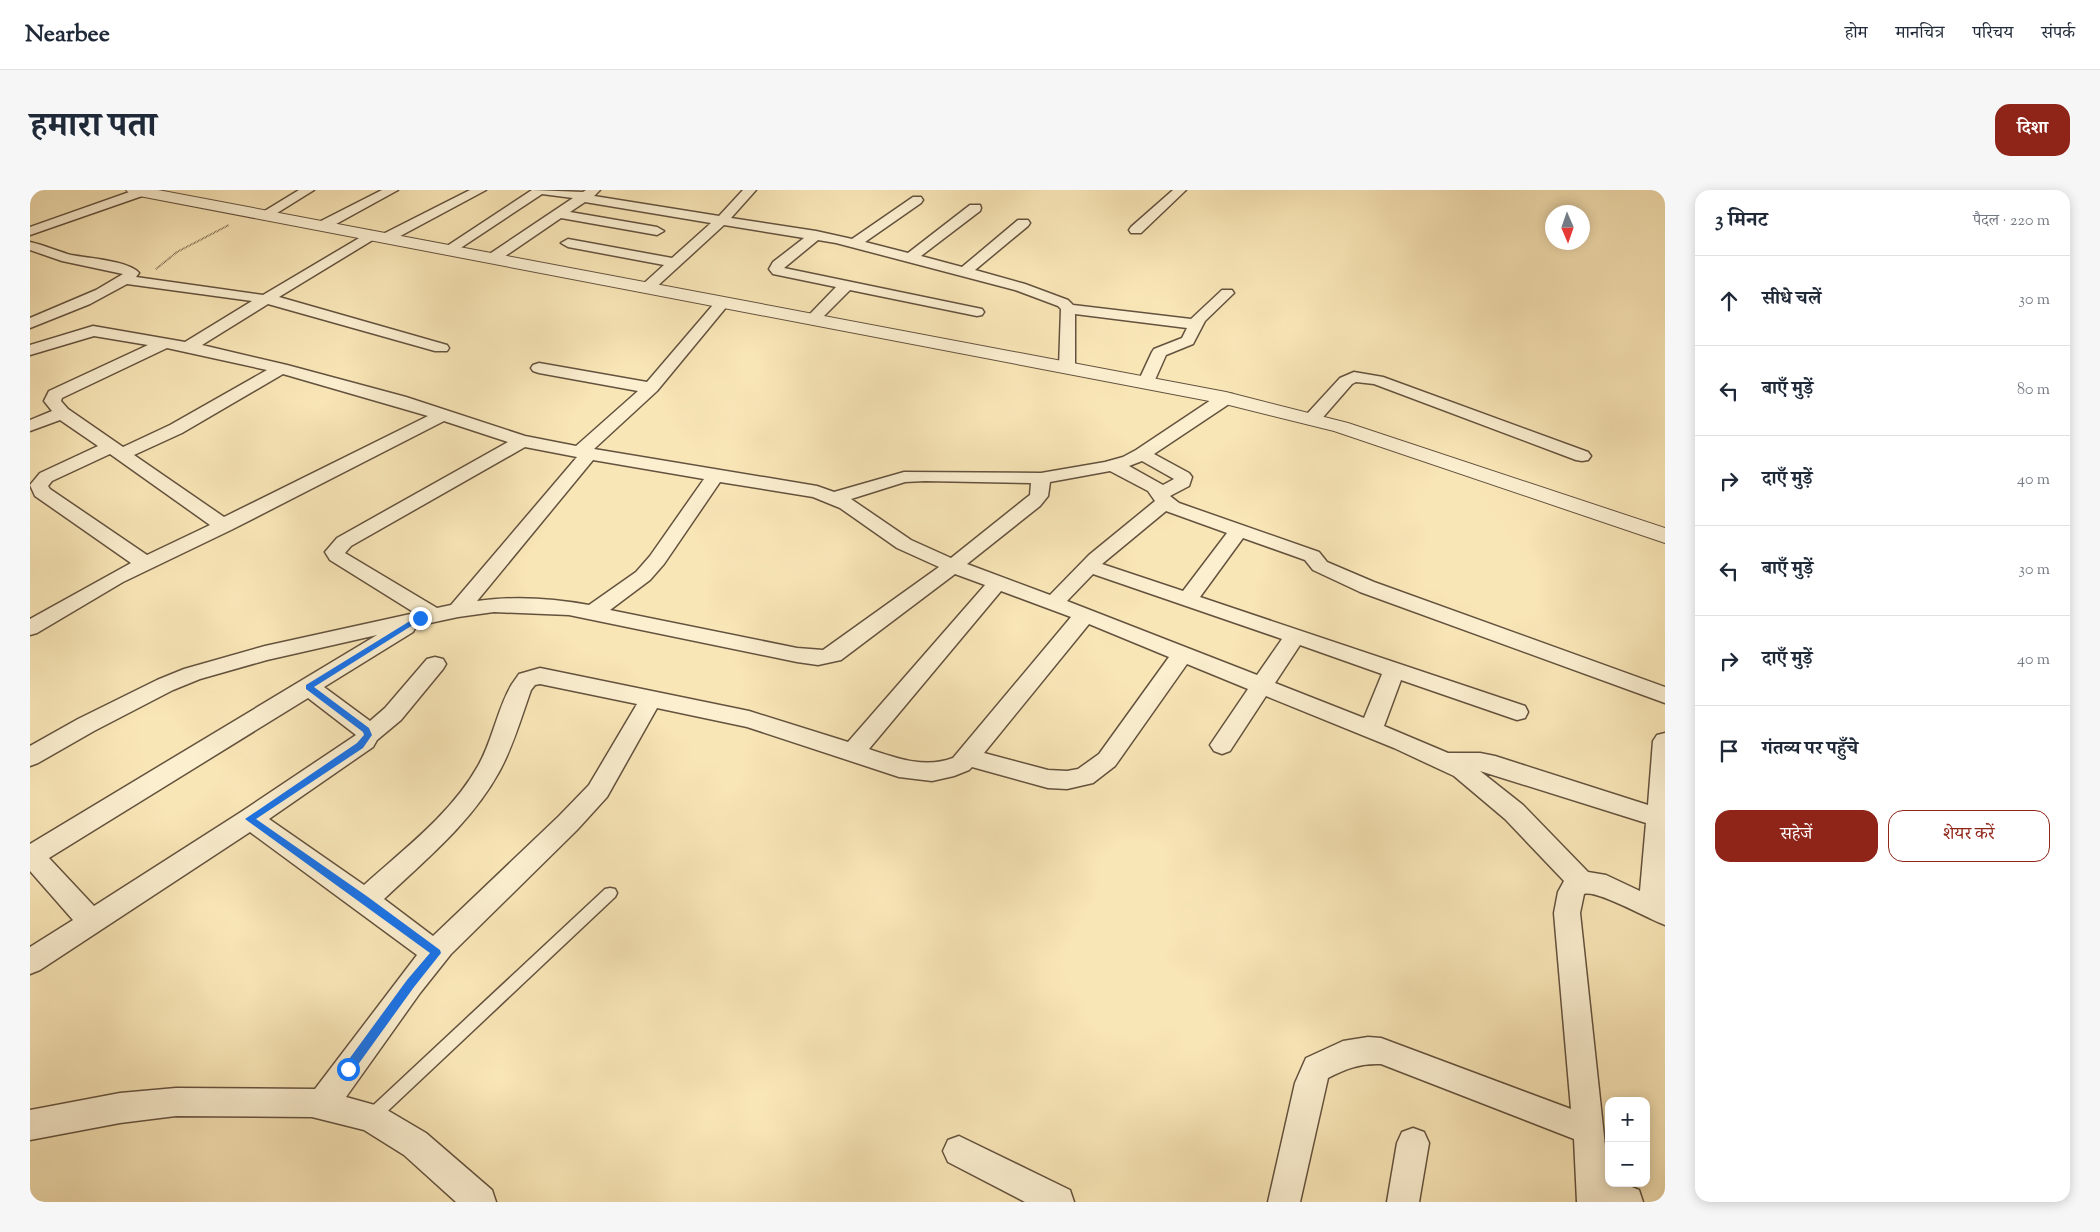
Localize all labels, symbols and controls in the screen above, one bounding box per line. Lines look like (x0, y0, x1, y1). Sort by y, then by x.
text: Nearbee (25, 18, 110, 52)
text: होम (1845, 21, 1868, 47)
text: मानचित्र (1896, 21, 1944, 47)
text: परिचय (1972, 21, 2013, 47)
text: संपर्क (2041, 21, 2075, 47)
text: हमारा पता (30, 102, 157, 153)
button: दिशा (1995, 104, 2070, 156)
north arrow (1545, 205, 1590, 250)
text: 3 मिनट (1715, 206, 1768, 236)
text: पैदल · 220 m (1973, 210, 2050, 233)
text: सीधे चलें (1762, 286, 1821, 313)
icon: ahead (1715, 287, 1743, 315)
text: 30 m (2019, 289, 2050, 312)
text: बाएँ मुड़ें (1762, 376, 1813, 403)
icon: left (1715, 377, 1743, 405)
text: 80 m (2017, 379, 2050, 402)
text: दाएँ मुड़ें (1762, 466, 1813, 493)
icon: right (1715, 467, 1743, 495)
text: 40 m (2017, 469, 2050, 492)
text: बाएँ मुड़ें (1762, 556, 1813, 583)
icon: left (1715, 557, 1743, 585)
text: 30 m (2019, 559, 2050, 582)
route end (409, 607, 432, 630)
text: दाएँ मुड़ें (1762, 646, 1813, 673)
icon: right (1715, 647, 1743, 675)
text: 40 m (2017, 649, 2050, 672)
text: गंतव्य पर पहुँचे (1762, 736, 1858, 763)
icon: arrive (1715, 737, 1743, 765)
button: सहेजें (1715, 810, 1878, 862)
button: शेयर करें (1888, 810, 2050, 862)
route start (337, 1058, 360, 1081)
map controls (1605, 1097, 1650, 1187)
button: + (1605, 1097, 1650, 1142)
button: − (1605, 1142, 1650, 1187)

